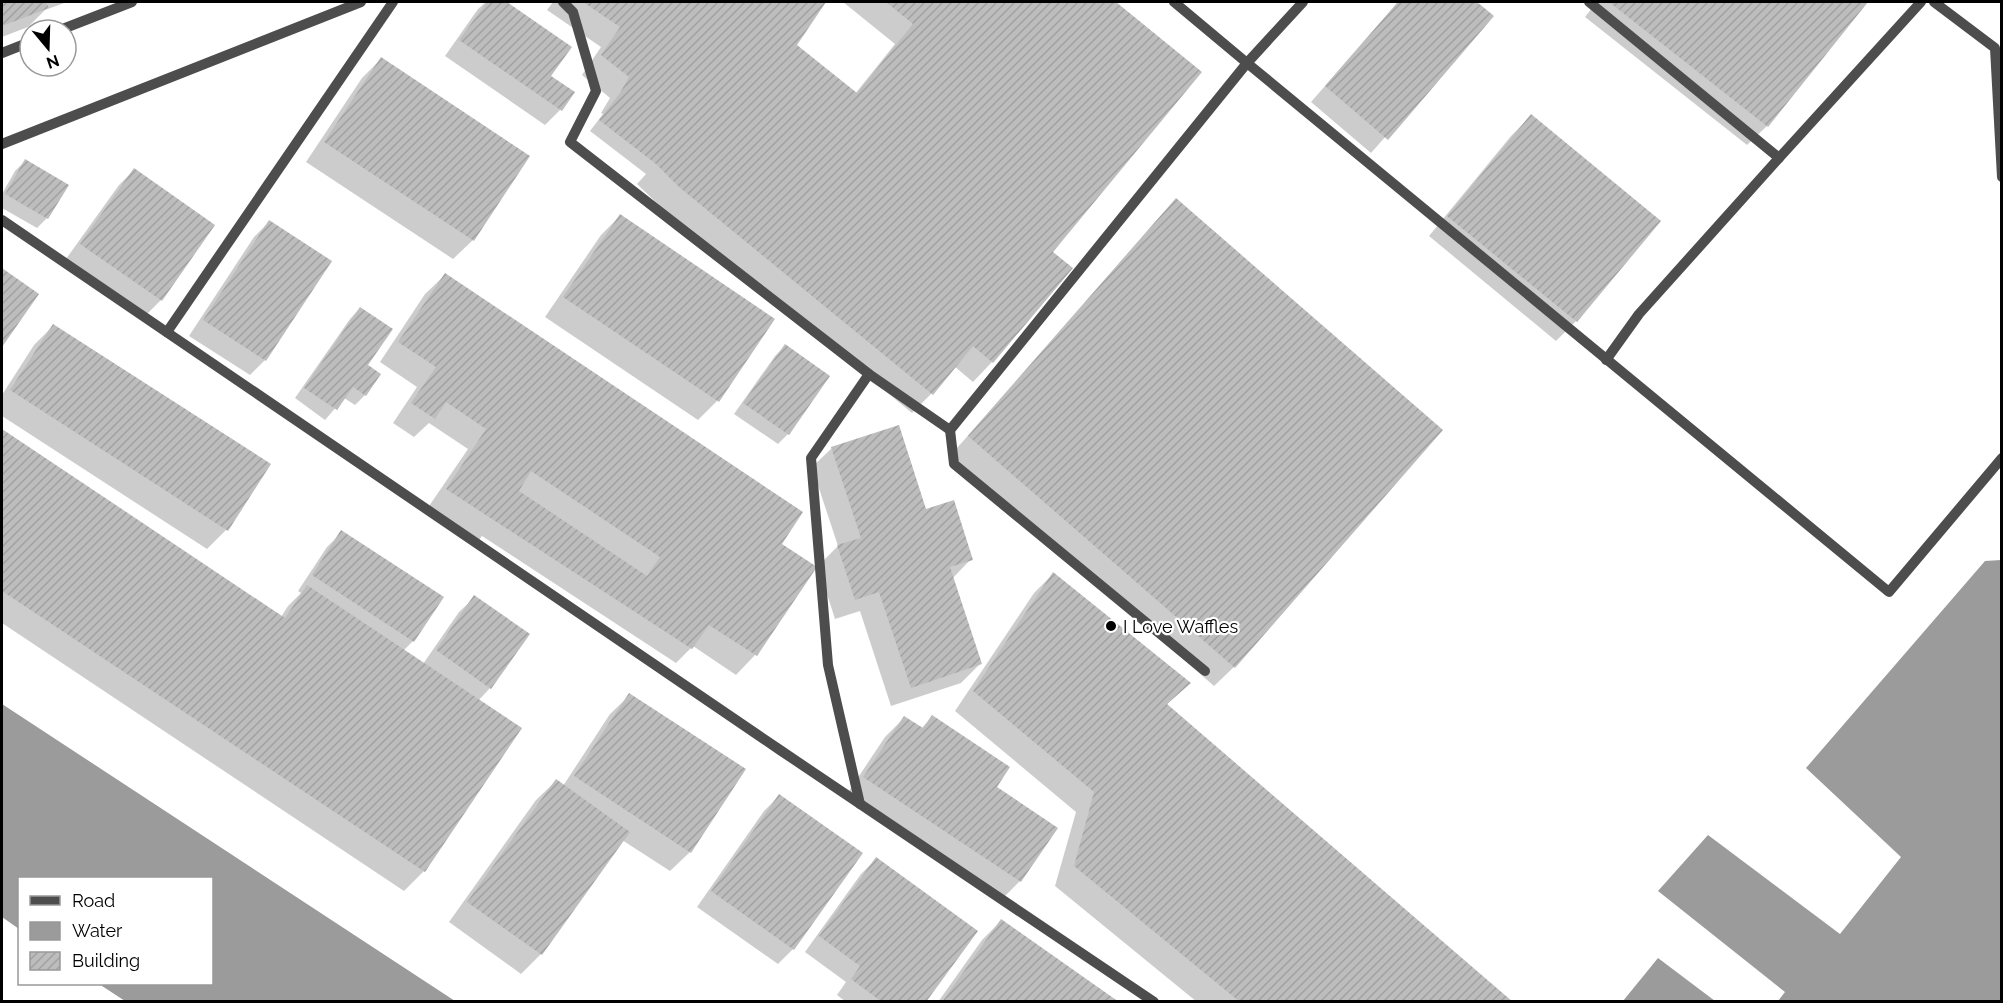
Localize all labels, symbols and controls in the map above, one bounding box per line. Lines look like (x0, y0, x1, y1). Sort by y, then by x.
north arrow (18, 18, 78, 78)
text: N (44, 51, 62, 73)
place label: I Love Waffles (1123, 616, 1238, 637)
marker: I Love Waffles (1104, 619, 1118, 633)
legend (18, 877, 213, 985)
text: Road (72, 890, 115, 911)
text: Water (72, 920, 123, 941)
text: Building (72, 950, 140, 971)

